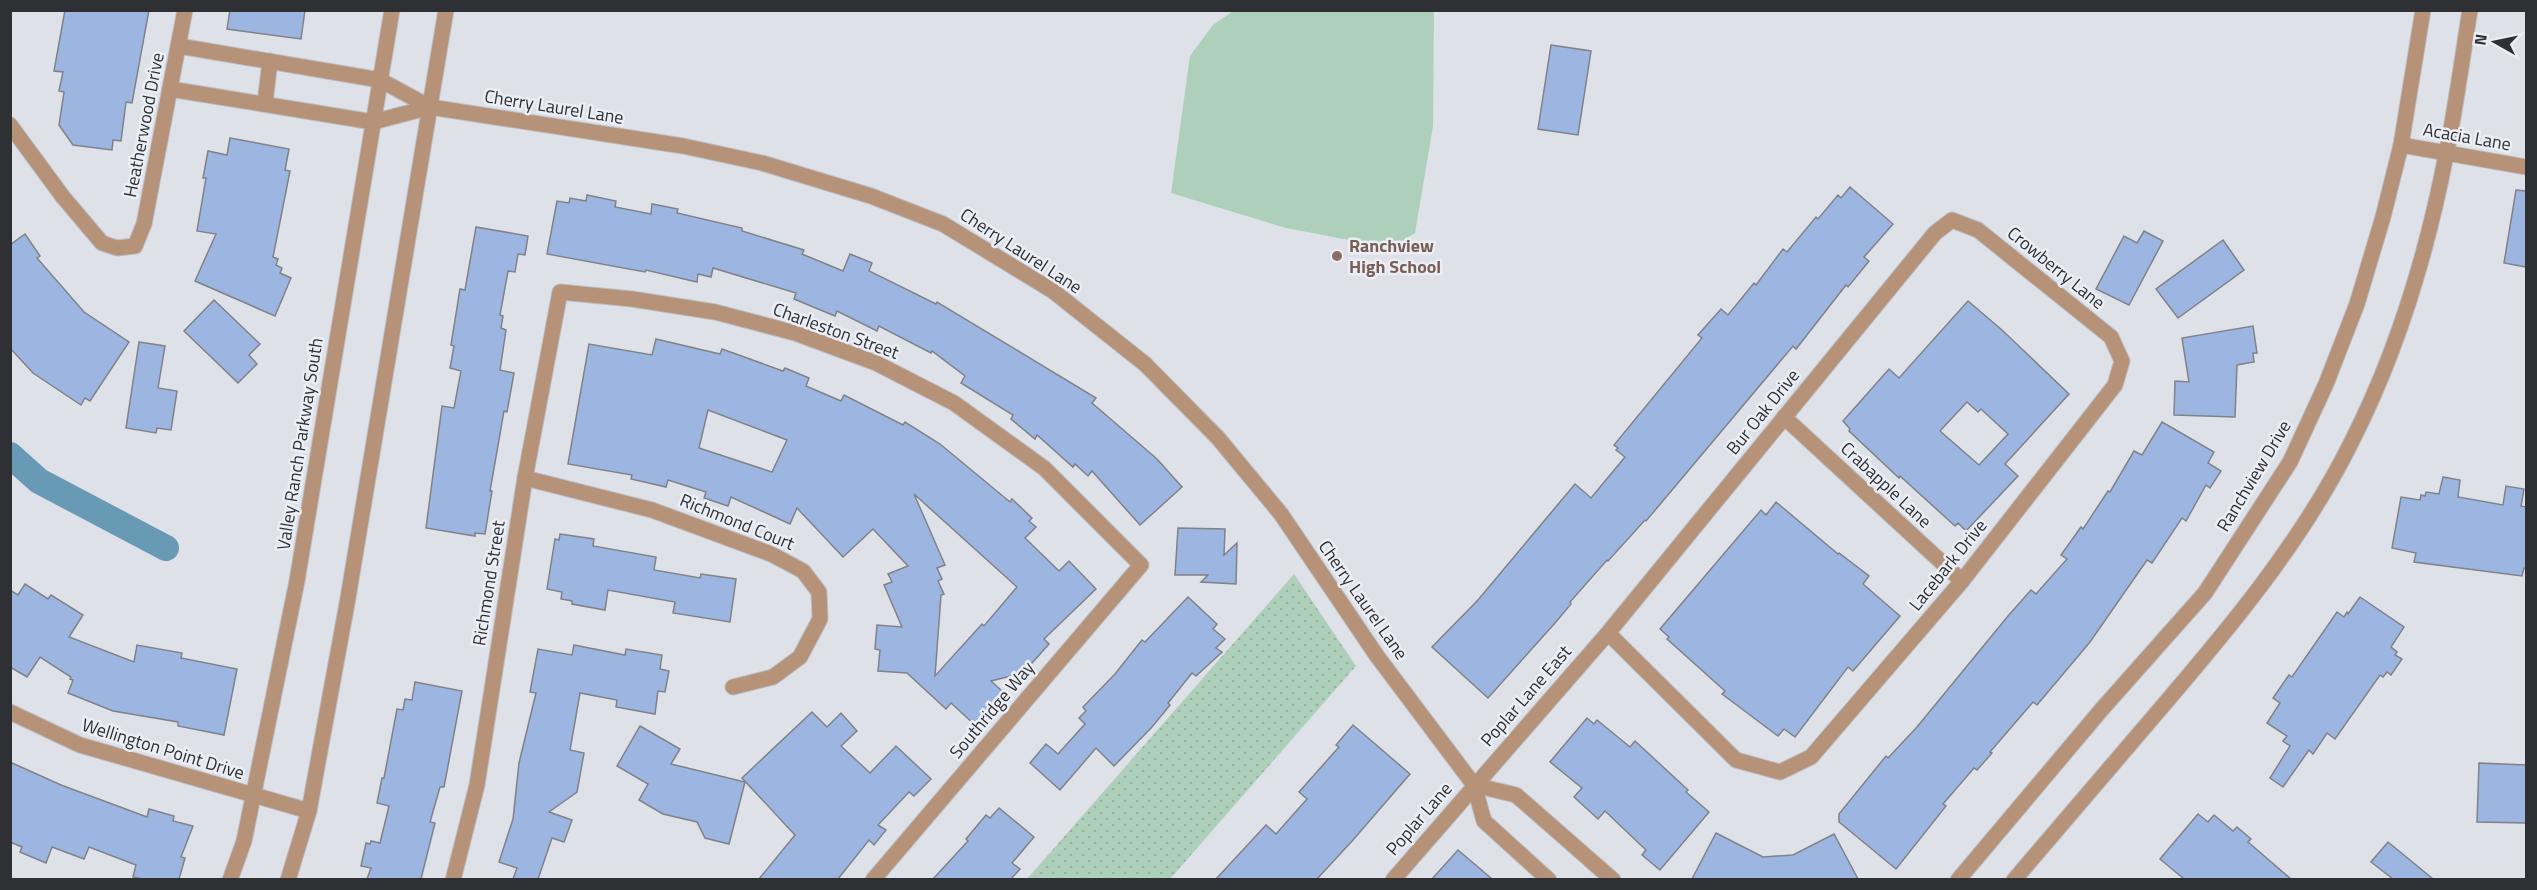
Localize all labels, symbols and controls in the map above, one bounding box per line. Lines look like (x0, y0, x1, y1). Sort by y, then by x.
north arrow (2465, 12, 2525, 72)
text: N (2467, 32, 2493, 47)
street label: Heatherwood Drive (116, 50, 171, 200)
street label: Cherry Laurel Lane (483, 82, 626, 131)
street label: Acacia Lane (2421, 116, 2513, 157)
street label: Cherry Laurel Lane (955, 201, 1088, 300)
street label: Crowberry Lane (2002, 220, 2111, 316)
place label: Ranchview High School (1349, 232, 1441, 280)
marker: Ranchview High School (1330, 249, 1344, 263)
street label: Charleston Street (769, 295, 904, 366)
street label: Valley Ranch Parkway South (269, 336, 330, 552)
street label: Bur Oak Drive (1719, 363, 1806, 460)
street label: Ranchview Drive (2210, 415, 2298, 537)
street label: Crabapple Lane (1835, 435, 1938, 534)
street label: Richmond Court (676, 486, 799, 557)
street label: Lacebark Drive (1902, 513, 1993, 616)
street label: Richmond Street (465, 518, 512, 648)
street label: Cherry Laurel Lane (1312, 534, 1415, 665)
street label: Poplar Lane East (1474, 638, 1578, 752)
street label: Southridge Way (943, 655, 1041, 764)
street label: Wellington Point Drive (79, 711, 248, 786)
street label: Poplar Lane (1379, 776, 1458, 861)

